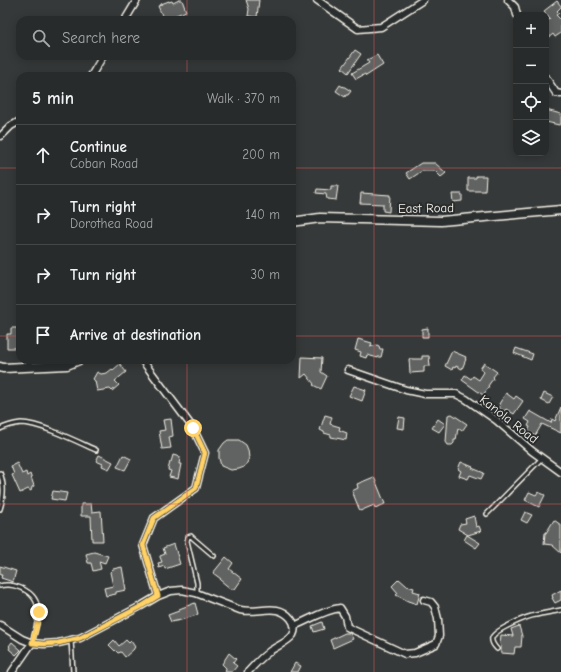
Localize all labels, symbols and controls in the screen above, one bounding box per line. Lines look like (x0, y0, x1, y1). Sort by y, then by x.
map controls (513, 12, 549, 156)
button: + (513, 12, 549, 48)
search box (16, 16, 296, 60)
icon: search (30, 27, 52, 49)
text: Search here (62, 29, 140, 47)
button: − (513, 48, 549, 84)
button: locate (513, 84, 549, 120)
text: 5 min (32, 89, 74, 108)
text: Walk · 370 m (207, 91, 280, 106)
button: layers (513, 120, 549, 156)
text: Continue (70, 138, 127, 156)
icon: ahead (32, 144, 54, 166)
text: 200 m (242, 147, 280, 162)
text: Coban Road (70, 156, 138, 171)
text: Turn right (70, 198, 136, 216)
street label: East Road (398, 200, 454, 216)
icon: right (32, 204, 54, 226)
text: 140 m (246, 207, 280, 222)
text: Dorothea Road (70, 216, 153, 231)
icon: right (32, 264, 54, 286)
text: Turn right (70, 266, 136, 284)
text: 30 m (250, 267, 280, 282)
icon: arrive (32, 324, 54, 346)
text: Arrive at destination (70, 326, 201, 344)
street label: Kanola Road (477, 392, 541, 446)
route start (184, 419, 202, 437)
route end (30, 603, 48, 621)

